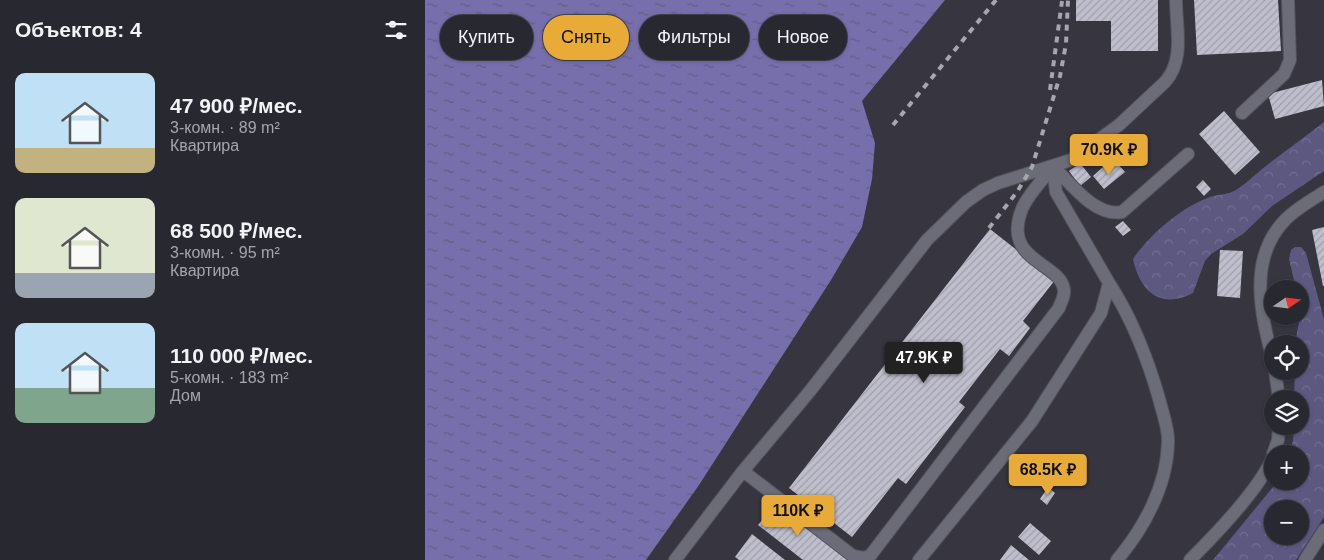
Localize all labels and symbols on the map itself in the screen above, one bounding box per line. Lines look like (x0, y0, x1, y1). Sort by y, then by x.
pin: 70.9K ₽ (1063, 134, 1155, 176)
north arrow (1264, 280, 1309, 325)
pin: 47.9K ₽ (878, 342, 970, 384)
pin: 68.5K ₽ (1002, 454, 1094, 496)
pin: 110K ₽ (757, 494, 839, 537)

